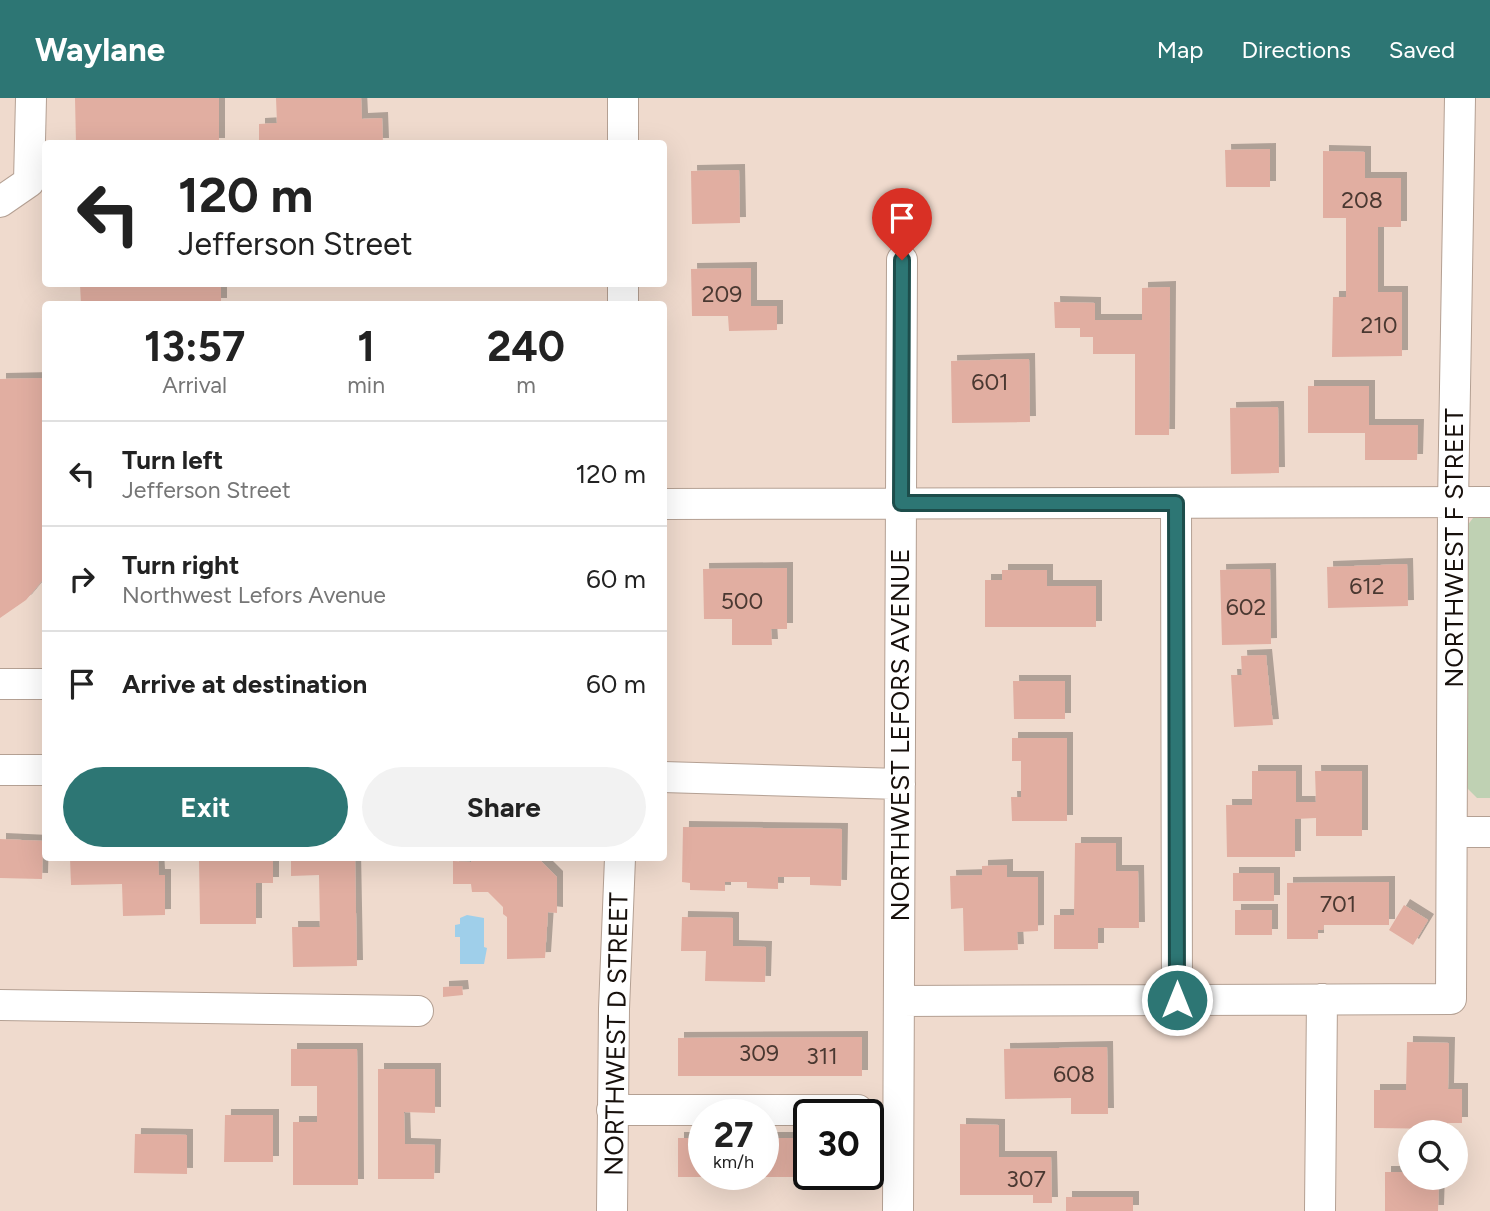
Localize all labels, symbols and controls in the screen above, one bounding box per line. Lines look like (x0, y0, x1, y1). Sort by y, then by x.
text: Waylane (35, 30, 165, 69)
text: Map (1157, 35, 1203, 64)
text: Directions (1241, 35, 1351, 64)
text: Saved (1389, 35, 1455, 64)
text: 120 m (178, 165, 313, 224)
icon: left (63, 168, 154, 259)
house number: 208 (1341, 186, 1383, 214)
pin (872, 188, 932, 260)
icon: arrive (883, 199, 921, 237)
text: Jefferson Street (178, 225, 413, 263)
house number: 209 (702, 280, 742, 308)
house number: 210 (1360, 311, 1398, 339)
text: 13:57 (144, 321, 245, 372)
text: 1 (357, 321, 375, 372)
text: 240 (487, 321, 565, 372)
house number: 601 (971, 368, 1009, 396)
text: Arrival (162, 371, 227, 399)
text: min (347, 371, 385, 399)
text: m (516, 371, 536, 399)
street label: NORTHWEST F STREET (1438, 407, 1470, 688)
text: Turn left (122, 444, 223, 476)
icon: left (63, 455, 101, 493)
text: 120 m (576, 458, 646, 490)
text: Jefferson Street (122, 476, 291, 504)
street label: NORTHWEST LEFORS AVENUE (884, 548, 916, 922)
text: Turn right (122, 549, 239, 581)
icon: right (63, 560, 101, 598)
text: 60 m (586, 563, 646, 595)
house number: 612 (1349, 572, 1385, 600)
text: Northwest Lefors Avenue (122, 581, 386, 609)
house number: 500 (721, 587, 763, 615)
house number: 602 (1226, 593, 1266, 621)
icon: arrive (63, 665, 101, 703)
text: Arrive at destination (122, 668, 367, 700)
text: 60 m (586, 668, 646, 700)
button: Exit (63, 767, 348, 847)
button: Share (362, 767, 646, 847)
house number: 701 (1320, 890, 1356, 918)
street label: NORTHWEST D STREET (598, 891, 634, 1176)
position arrow (1140, 963, 1214, 1037)
house number: 309 (739, 1039, 779, 1067)
house number: 311 (806, 1042, 838, 1070)
house number: 608 (1053, 1060, 1095, 1088)
speed limit sign: 30 (793, 1099, 884, 1190)
text: 27 (714, 1114, 753, 1156)
map controls (1398, 1120, 1468, 1190)
button: search (1398, 1120, 1468, 1190)
text: km/h (713, 1151, 754, 1173)
house number: 307 (1006, 1165, 1046, 1193)

